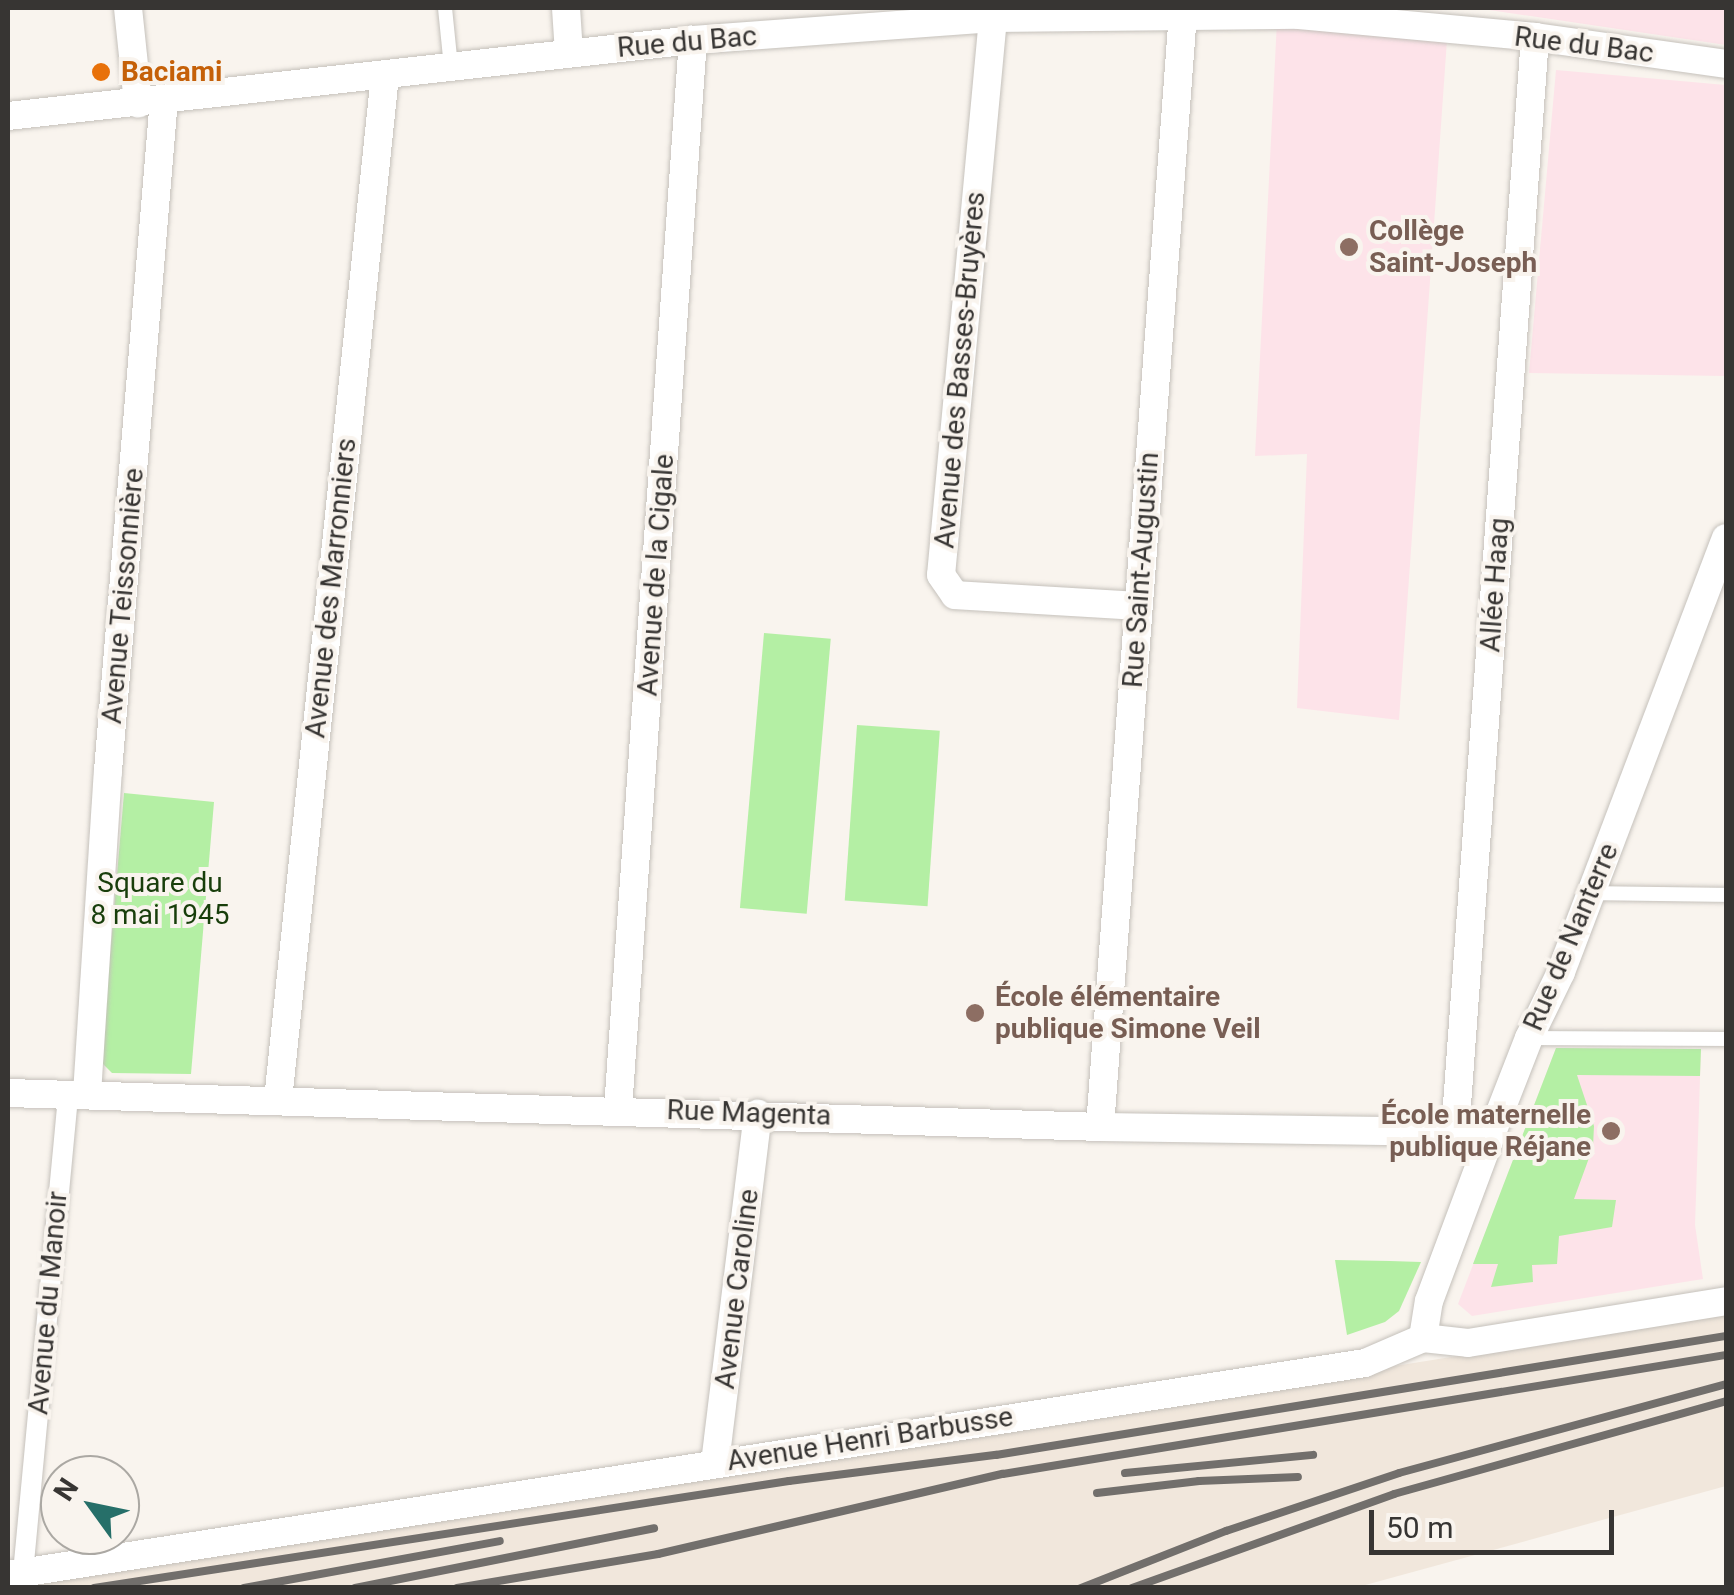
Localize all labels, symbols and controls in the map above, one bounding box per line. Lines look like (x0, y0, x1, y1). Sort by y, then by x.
street label: Rue du Bac (616, 19, 758, 65)
street label: Rue du Bac (1512, 20, 1656, 70)
place label: Baciami (121, 55, 222, 89)
marker: Baciami (90, 61, 112, 83)
street label: Avenue des Basses-Bruyères (928, 190, 992, 550)
place label: Collège Saint-Joseph (1369, 214, 1537, 280)
marker: Collège Saint-Joseph (1338, 236, 1360, 258)
street label: Avenue des Marronniers (299, 436, 363, 740)
street label: Rue Saint-Augustin (1116, 451, 1166, 689)
street label: Avenue de la Cigale (631, 453, 681, 697)
street label: Avenue Teissonnière (95, 467, 151, 725)
street label: Allée Haag (1474, 517, 1516, 653)
street label: Rue de Nanterre (1516, 838, 1626, 1036)
park label: Square du 8 mai 1945 (90, 866, 230, 932)
place label: École élémentaire publique Simone Veil (995, 980, 1261, 1046)
marker: École élémentaire publique Simone Veil (964, 1002, 986, 1024)
street label: Rue Magenta (666, 1093, 832, 1133)
place label: École maternelle publique Réjane (1381, 1098, 1591, 1164)
marker: École maternelle publique Réjane (1600, 1120, 1622, 1142)
street label: Avenue Caroline (708, 1187, 766, 1391)
street label: Avenue du Manoir (21, 1190, 75, 1416)
street label: Avenue Henri Barbusse (725, 1400, 1015, 1478)
north arrow (40, 1455, 140, 1555)
text: N (47, 1472, 85, 1507)
scale bar (1374, 1490, 1619, 1552)
text: 50 m (1386, 1510, 1453, 1545)

